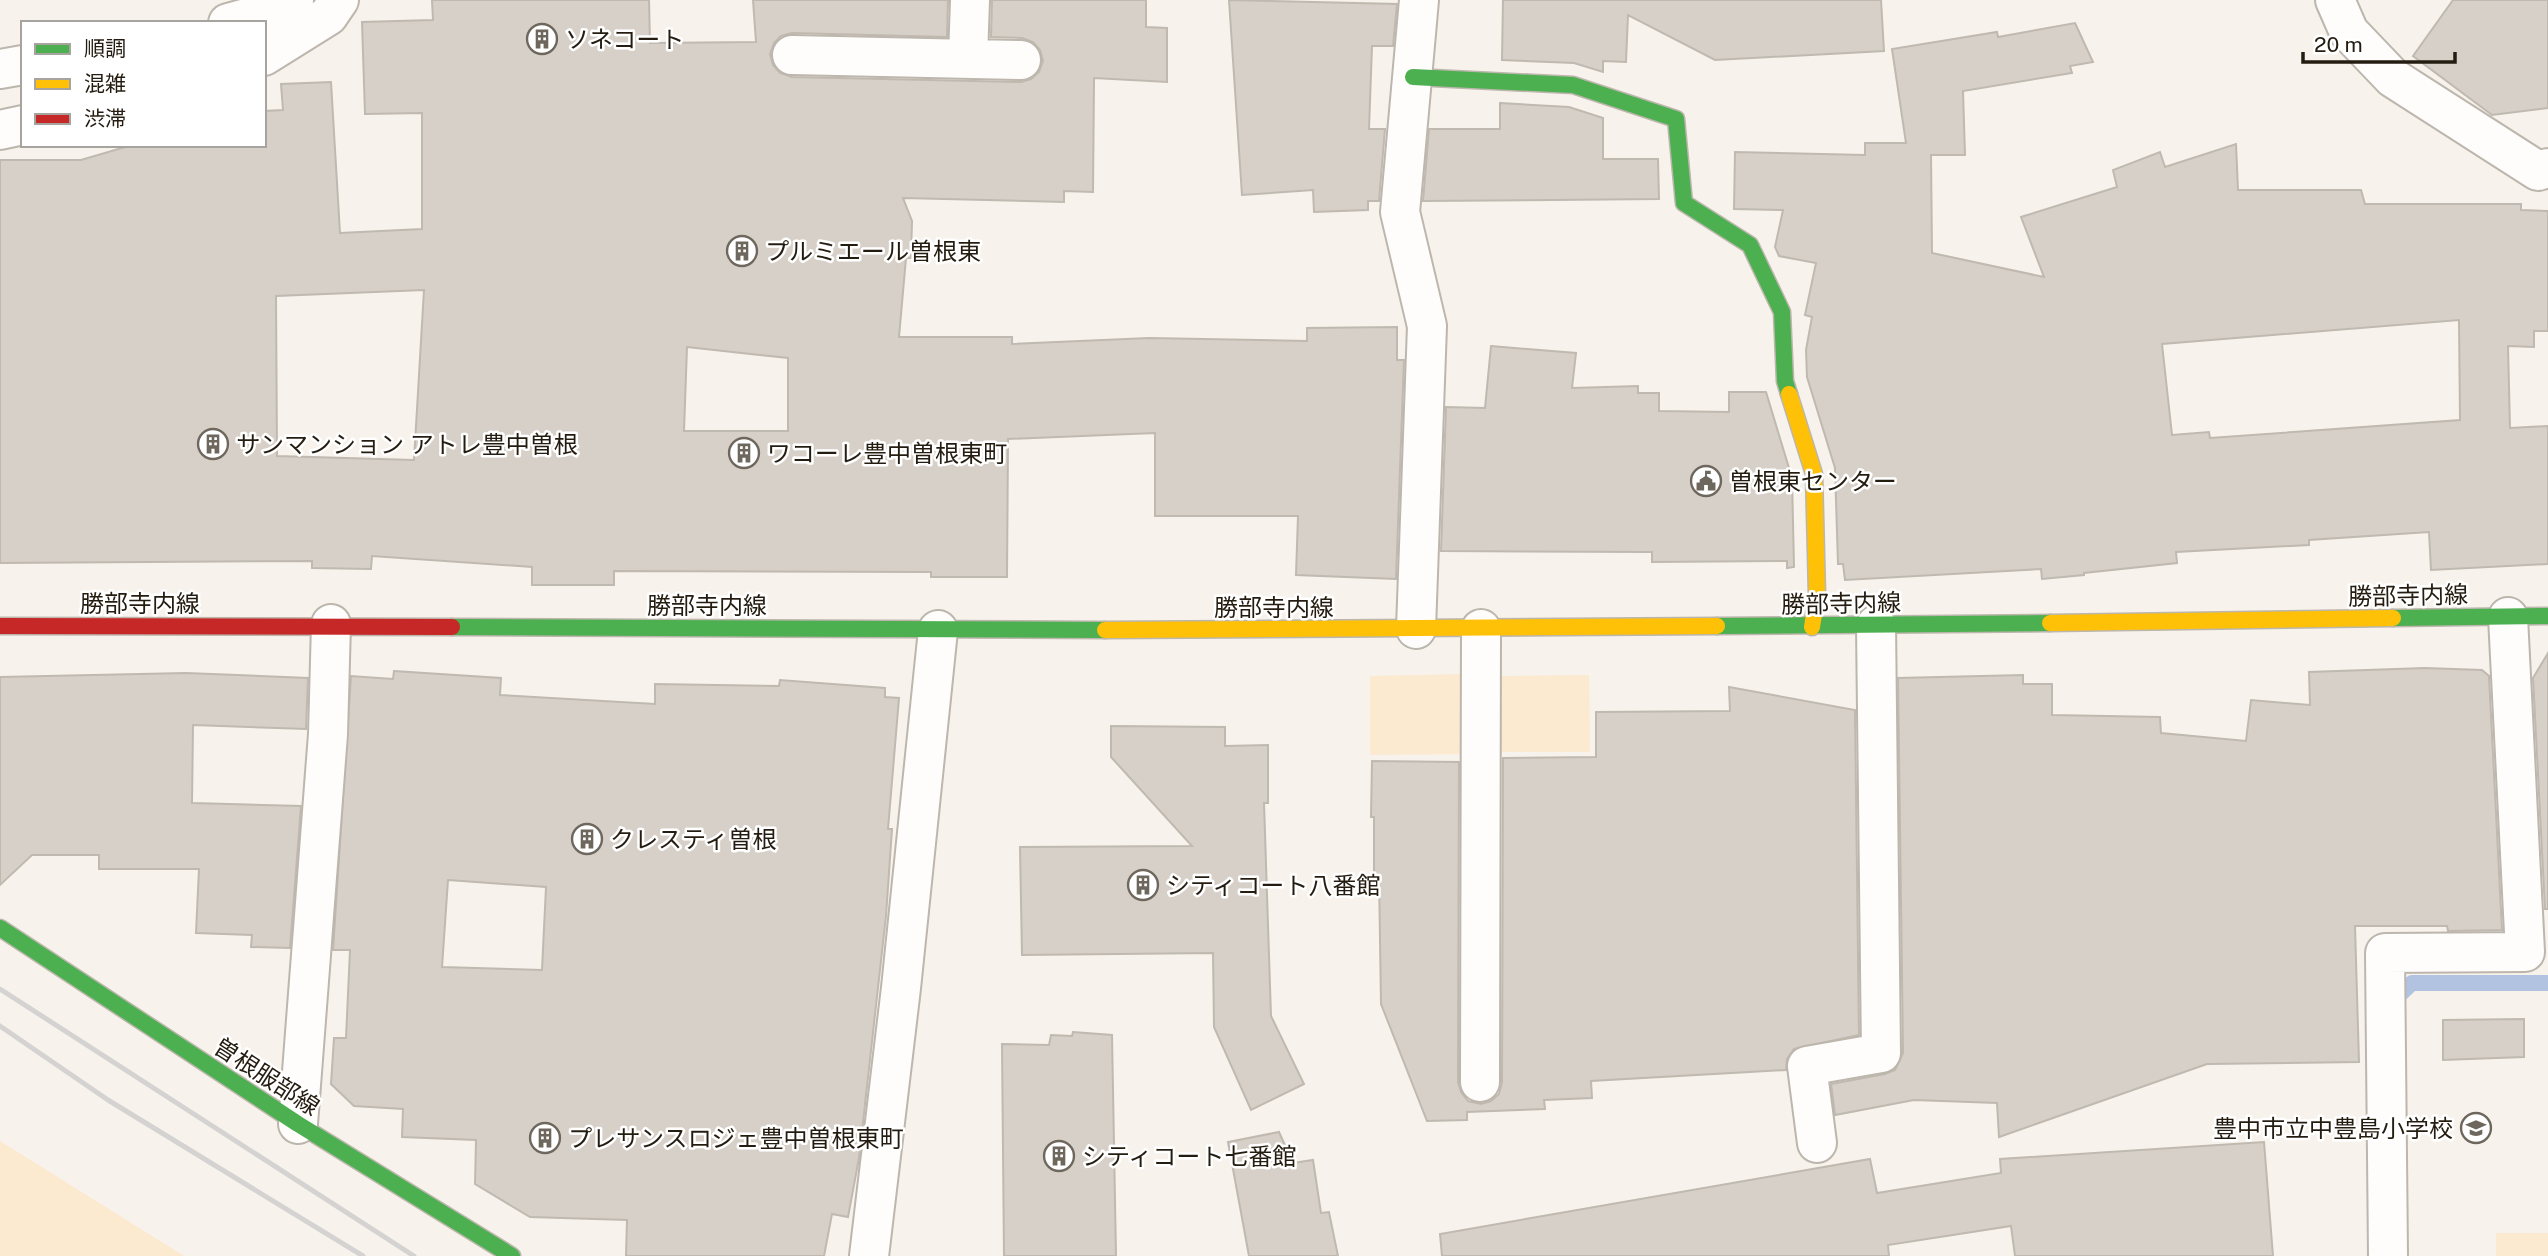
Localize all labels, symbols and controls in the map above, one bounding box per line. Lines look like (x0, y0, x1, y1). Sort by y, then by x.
legend (21, 21, 266, 147)
scale bar (2303, 21, 2455, 65)
building icon: ソネコート (525, 22, 559, 56)
place label: ソネコート (565, 25, 685, 53)
text: 20 m (2314, 32, 2363, 57)
text: 順調 (84, 36, 126, 61)
text: 混雑 (84, 71, 126, 96)
text: 渋滞 (84, 106, 126, 131)
building icon: プルミエール曽根東 (725, 234, 759, 268)
place label: プルミエール曽根東 (765, 237, 981, 265)
building icon: サンマンション アトレ豊中曽根 (196, 427, 230, 461)
place label: サンマンション アトレ豊中曽根 (236, 430, 578, 458)
building icon: ワコーレ豊中曽根東町 (727, 436, 761, 470)
place label: ワコーレ豊中曽根東町 (767, 439, 1007, 467)
public building icon: 曽根東センター (1689, 464, 1723, 498)
place label: 曽根東センター (1729, 467, 1897, 495)
street label: 勝部寺内線 (2348, 580, 2468, 610)
street label: 勝部寺内線 (1781, 588, 1901, 618)
street label: 勝部寺内線 (80, 589, 200, 617)
street label: 勝部寺内線 (647, 591, 767, 619)
street label: 勝部寺内線 (1214, 593, 1334, 621)
building icon: クレスティ曽根 (570, 822, 604, 856)
place label: クレスティ曽根 (610, 825, 777, 853)
building icon: シティコート八番館 (1126, 868, 1160, 902)
place label: シティコート八番館 (1166, 871, 1381, 899)
street label: 曽根服部線 (209, 1032, 325, 1120)
school or university icon: 豊中市立中豊島小学校 (2459, 1111, 2493, 1145)
place label: 豊中市立中豊島小学校 (2213, 1114, 2453, 1142)
building icon: プレサンスロジェ豊中曽根東町 (528, 1121, 562, 1155)
place label: プレサンスロジェ豊中曽根東町 (568, 1124, 904, 1152)
building icon: シティコート七番館 (1042, 1139, 1076, 1173)
place label: シティコート七番館 (1082, 1142, 1297, 1170)

